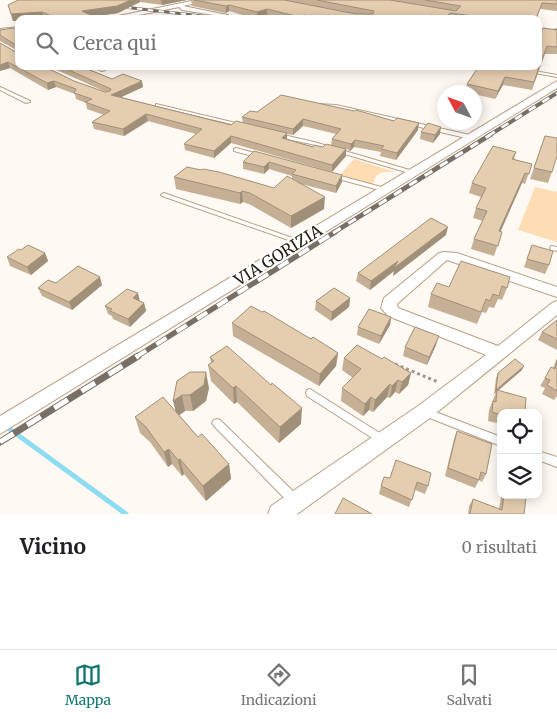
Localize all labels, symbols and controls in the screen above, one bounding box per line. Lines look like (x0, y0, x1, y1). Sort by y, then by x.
search box (15, 15, 542, 70)
icon: search (33, 29, 61, 57)
text: Cerca qui (73, 31, 157, 55)
north arrow (437, 85, 482, 130)
street label: VIA GORIZIA (230, 220, 326, 290)
map controls (497, 409, 542, 499)
button: locate (497, 409, 542, 454)
button: layers (497, 454, 542, 499)
text: Vicino (20, 533, 86, 560)
text: 0 risultati (462, 537, 537, 557)
tab: Mappa (65, 661, 111, 709)
tab: Indicazioni (241, 661, 317, 709)
tab: Salvati (446, 661, 492, 709)

